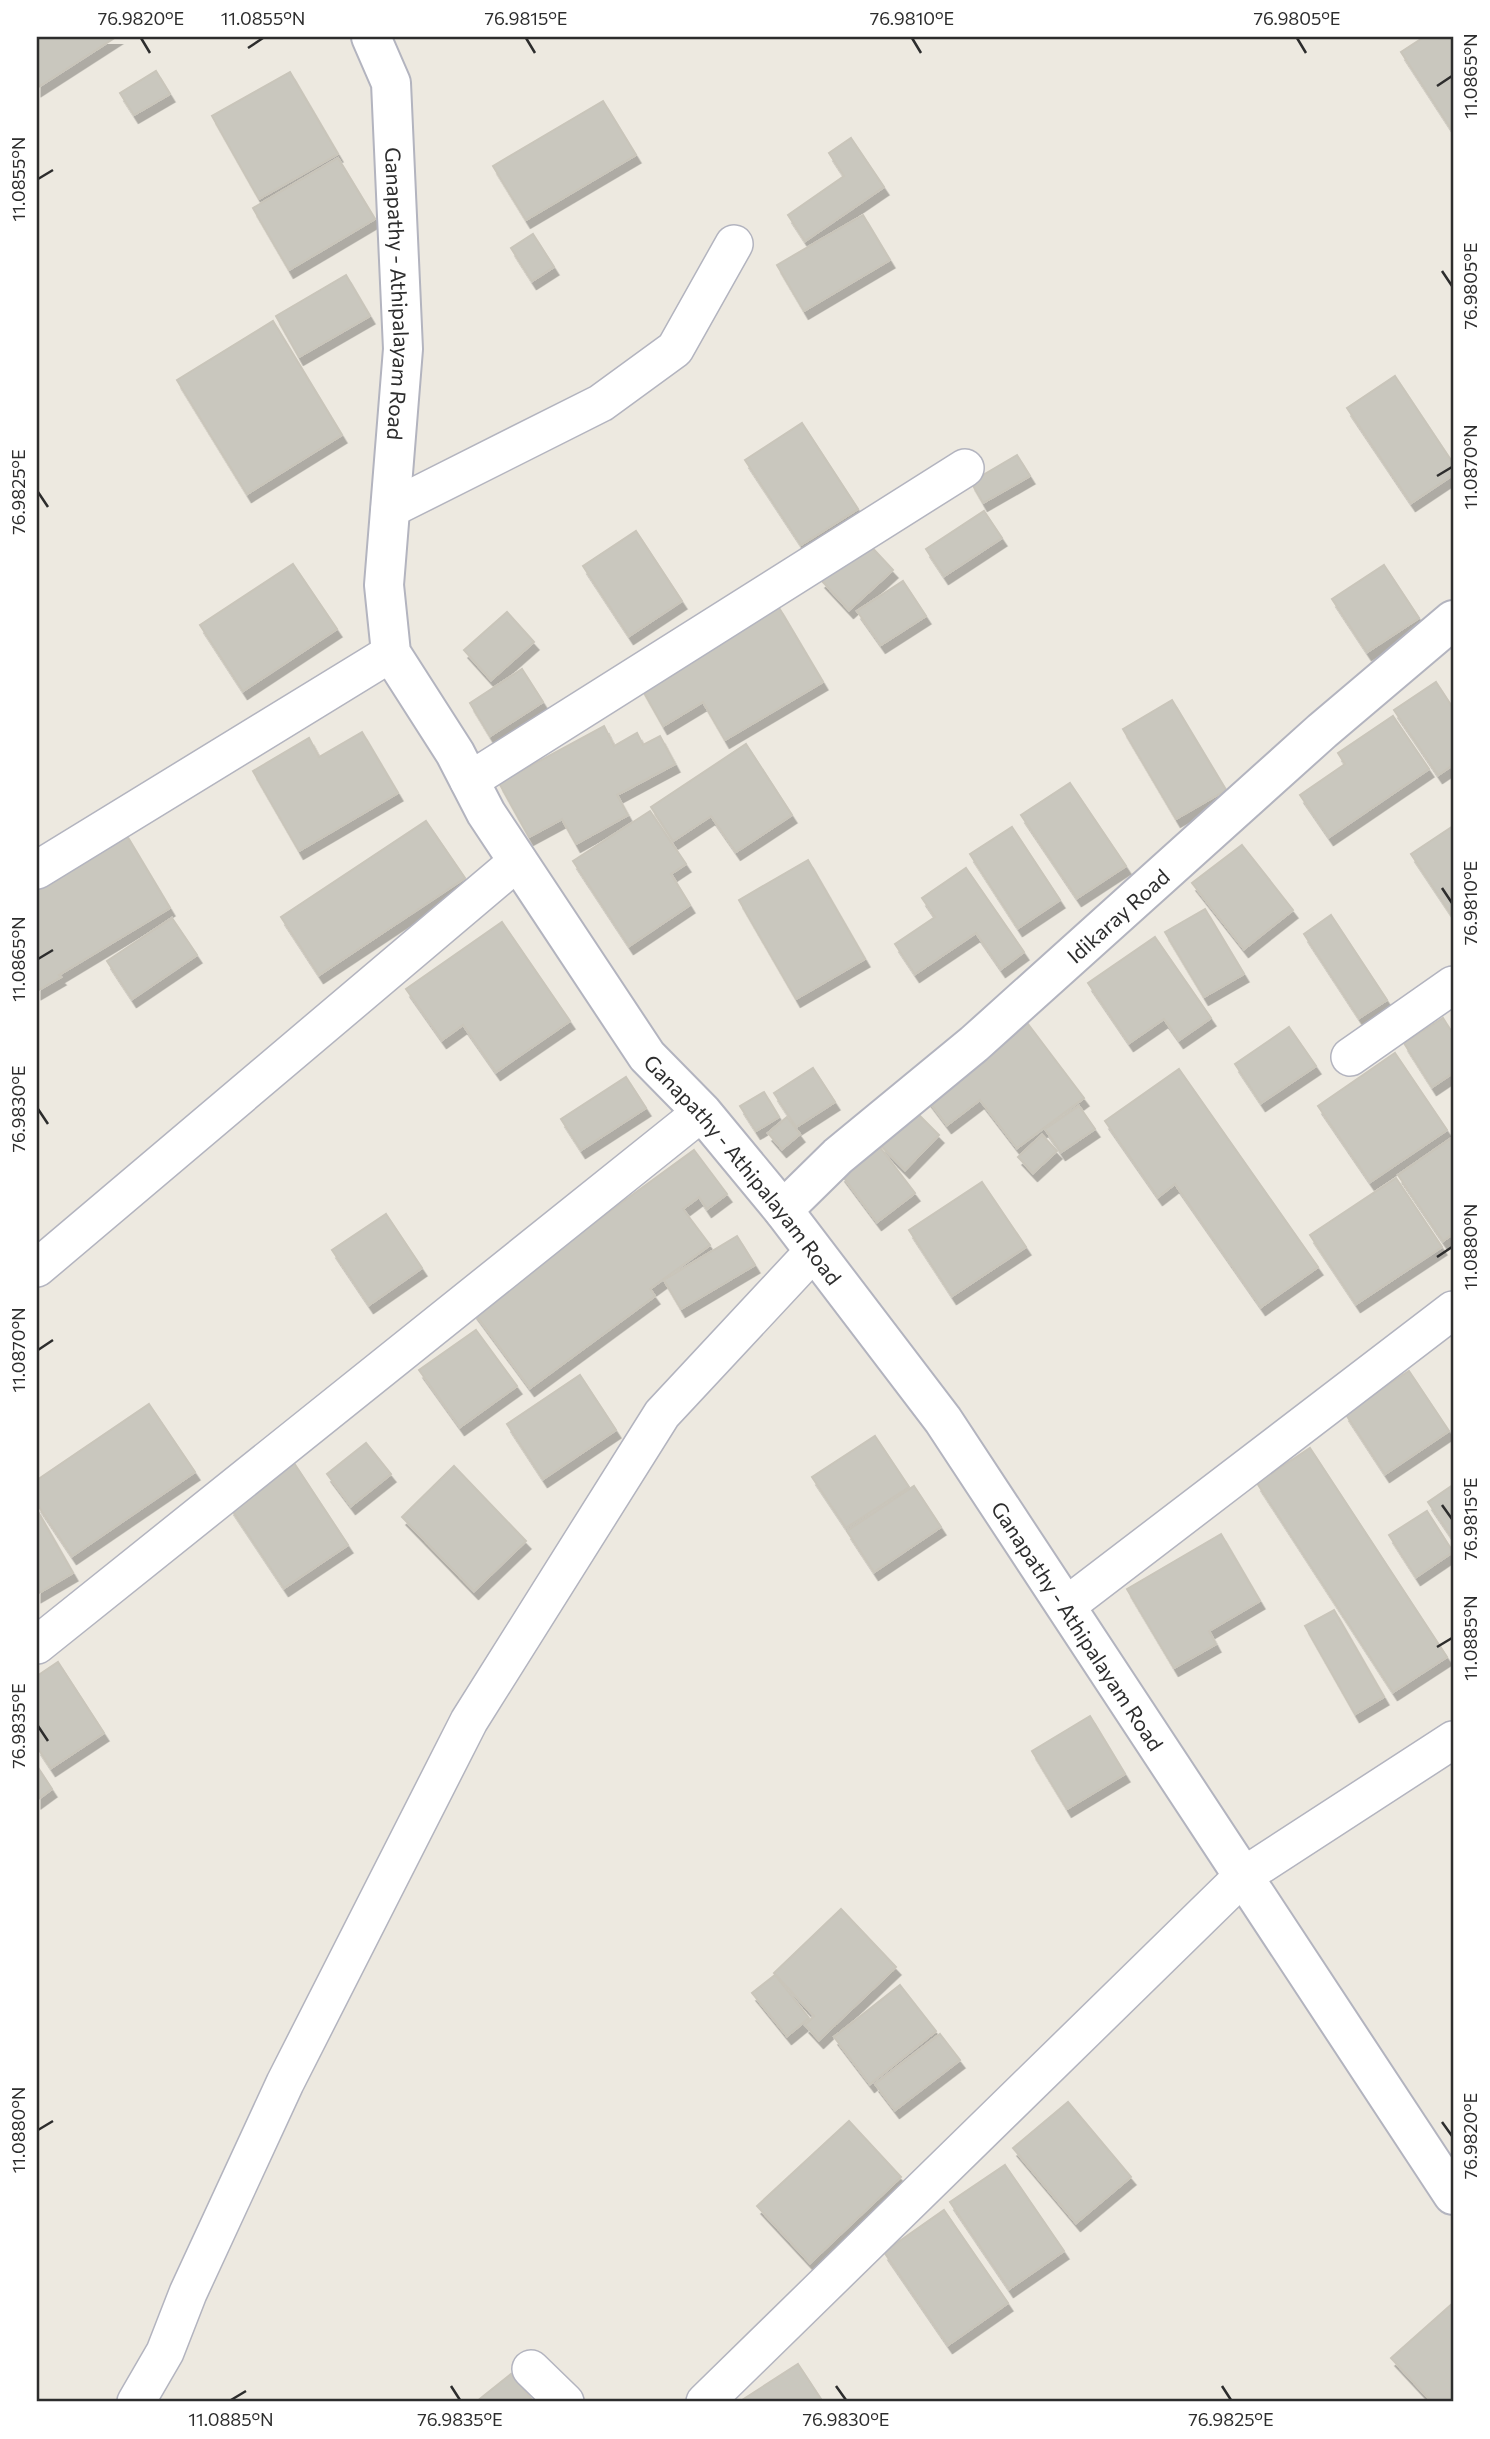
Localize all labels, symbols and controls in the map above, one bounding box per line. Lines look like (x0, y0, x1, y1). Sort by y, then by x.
text: 76.9820°E (98, 7, 184, 29)
text: 11.0855°N (221, 7, 305, 29)
text: 76.9815°E (484, 7, 568, 29)
text: 76.9810°E (870, 7, 954, 29)
text: 76.9805°E (1253, 7, 1341, 29)
text: 11.0865°N (1459, 33, 1481, 119)
text: 11.0855°N (7, 137, 29, 221)
street label: Ganapathy - Athipalayam Road (381, 147, 416, 441)
text: 76.9805°E (1459, 242, 1481, 330)
text: 11.0870°N (1459, 424, 1481, 510)
text: 76.9825°E (7, 449, 29, 535)
text: 76.9810°E (1459, 861, 1481, 945)
street label: Idikaray Road (1061, 863, 1174, 967)
text: 11.0865°N (7, 916, 29, 1002)
street label: Ganapathy - Athipalayam Road (639, 1049, 847, 1289)
text: 76.9830°E (7, 1066, 29, 1152)
text: 11.0880°N (1459, 1204, 1481, 1290)
text: 11.0870°N (7, 1307, 29, 1393)
text: 76.9815°E (1459, 1477, 1481, 1561)
street label: Ganapathy - Athipalayam Road (987, 1496, 1169, 1755)
text: 11.0885°N (1459, 1595, 1481, 1681)
text: 76.9835°E (7, 1683, 29, 1769)
text: 11.0880°N (7, 2087, 29, 2173)
text: 76.9820°E (1459, 2093, 1481, 2179)
text: 11.0885°N (188, 2408, 274, 2430)
text: 76.9835°E (417, 2408, 503, 2430)
text: 76.9830°E (803, 2408, 889, 2430)
text: 76.9825°E (1188, 2408, 1274, 2430)

